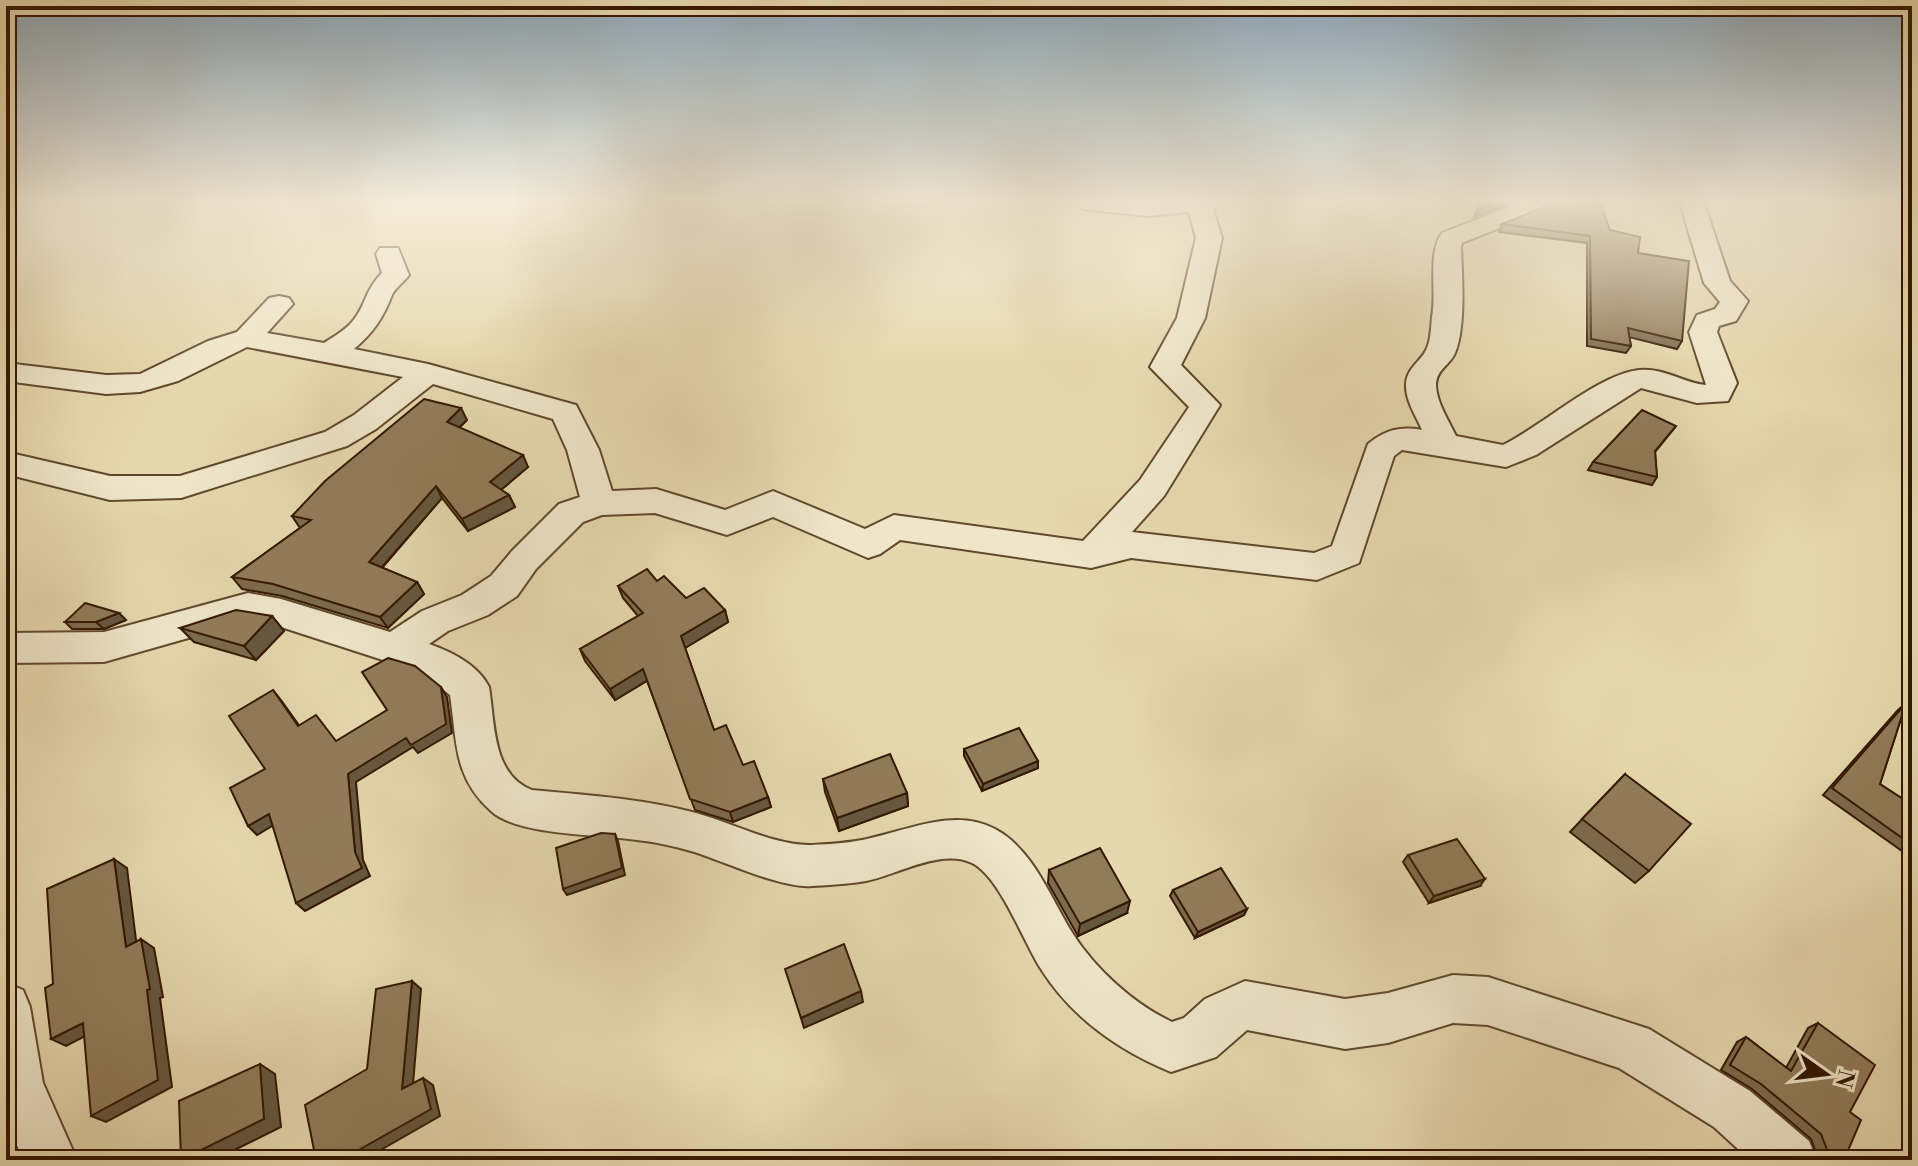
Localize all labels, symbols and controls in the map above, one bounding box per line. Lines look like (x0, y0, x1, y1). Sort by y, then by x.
north arrow (1786, 1034, 1866, 1114)
text: N (1829, 1067, 1859, 1091)

